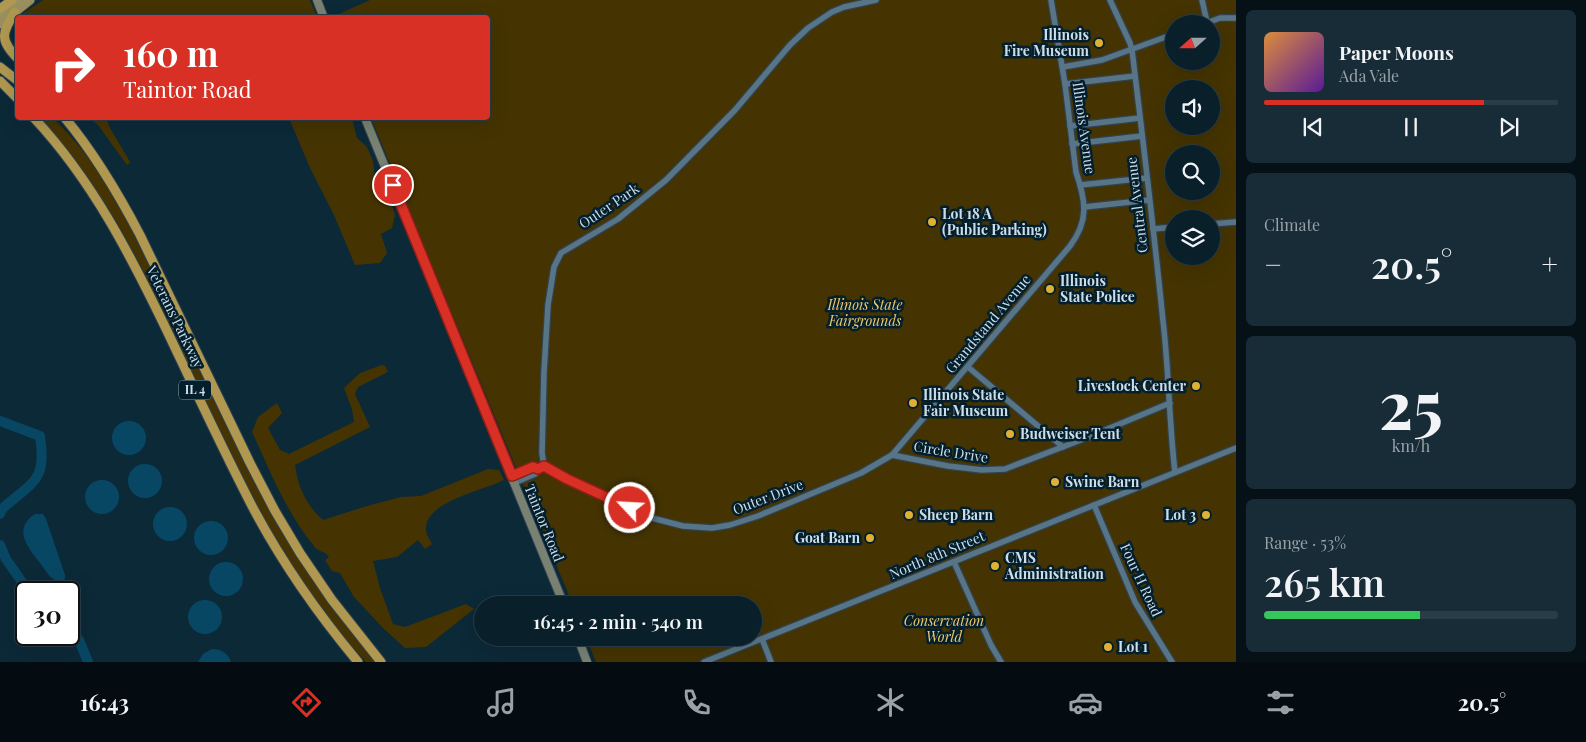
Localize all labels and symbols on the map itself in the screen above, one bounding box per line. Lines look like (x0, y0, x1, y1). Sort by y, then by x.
north arrow (1165, 15, 1220, 70)
place label: Illinois Fire Museum (1004, 25, 1089, 60)
marker: Illinois Fire Museum (1093, 37, 1105, 49)
street label: Illinois Avenue (1069, 81, 1100, 175)
street label: Central Avenue (1121, 156, 1152, 254)
pin (372, 164, 414, 206)
street label: Outer Park (575, 178, 643, 233)
place label: Lot 18 A (Public Parking) (942, 204, 1047, 239)
marker: Lot 18 A (Public Parking) (926, 216, 938, 228)
street label: Veterans Parkway (142, 261, 208, 371)
street label: Grandstand Avenue (941, 270, 1035, 377)
place label: Illinois State Police (1060, 271, 1135, 306)
marker: Illinois State Police (1044, 283, 1056, 295)
park label: Illinois State Fairgrounds (826, 295, 903, 330)
place label: Livestock Center (1078, 376, 1186, 395)
road number: IL 4 (179, 380, 211, 400)
marker: Livestock Center (1190, 380, 1202, 392)
place label: Illinois State Fair Museum (923, 385, 1009, 420)
marker: Illinois State Fair Museum (907, 397, 919, 409)
place label: Budweiser Tent (1020, 424, 1120, 443)
marker: Budweiser Tent (1004, 428, 1016, 440)
street label: Circle Drive (912, 436, 990, 467)
place label: Swine Barn (1065, 472, 1140, 491)
street label: Outer Drive (730, 474, 806, 519)
marker: Swine Barn (1049, 476, 1061, 488)
street label: Taintor Road (520, 481, 569, 564)
position arrow (603, 481, 655, 533)
place label: Sheep Barn (919, 505, 994, 524)
place label: Lot 3 (1165, 505, 1196, 524)
marker: Sheep Barn (903, 509, 915, 521)
marker: Lot 3 (1200, 509, 1212, 521)
street label: North 8th Street (886, 526, 988, 583)
place label: Goat Barn (795, 528, 860, 547)
marker: Goat Barn (864, 532, 876, 544)
street label: Four H Road (1116, 540, 1167, 620)
place label: CMS Administration (1004, 548, 1104, 583)
marker: CMS Administration (989, 560, 1001, 572)
speed limit sign: 30 (15, 581, 80, 646)
park label: Conservation World (904, 611, 984, 646)
place label: Lot 1 (1118, 637, 1148, 656)
marker: Lot 1 (1102, 641, 1114, 653)

